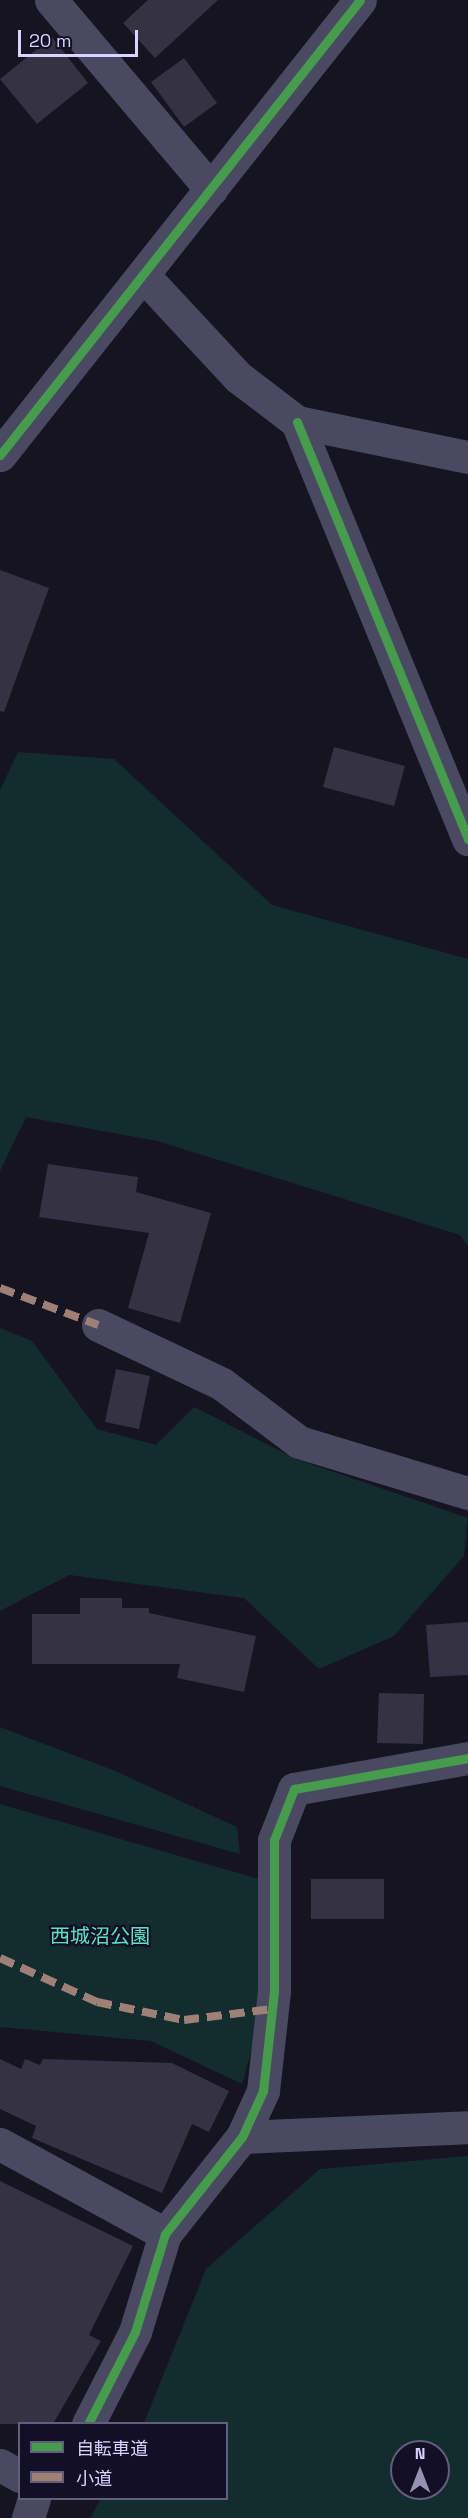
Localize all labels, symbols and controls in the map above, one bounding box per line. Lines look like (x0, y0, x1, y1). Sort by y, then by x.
scale bar (21, 18, 141, 56)
text: 20 m (29, 29, 72, 52)
park label: 西城沼公園 (50, 1924, 150, 1948)
legend (18, 2422, 228, 2500)
text: 自転車道 (76, 2437, 148, 2460)
north arrow (390, 2440, 450, 2500)
text: N (415, 2443, 425, 2464)
text: 小道 (76, 2467, 112, 2490)

